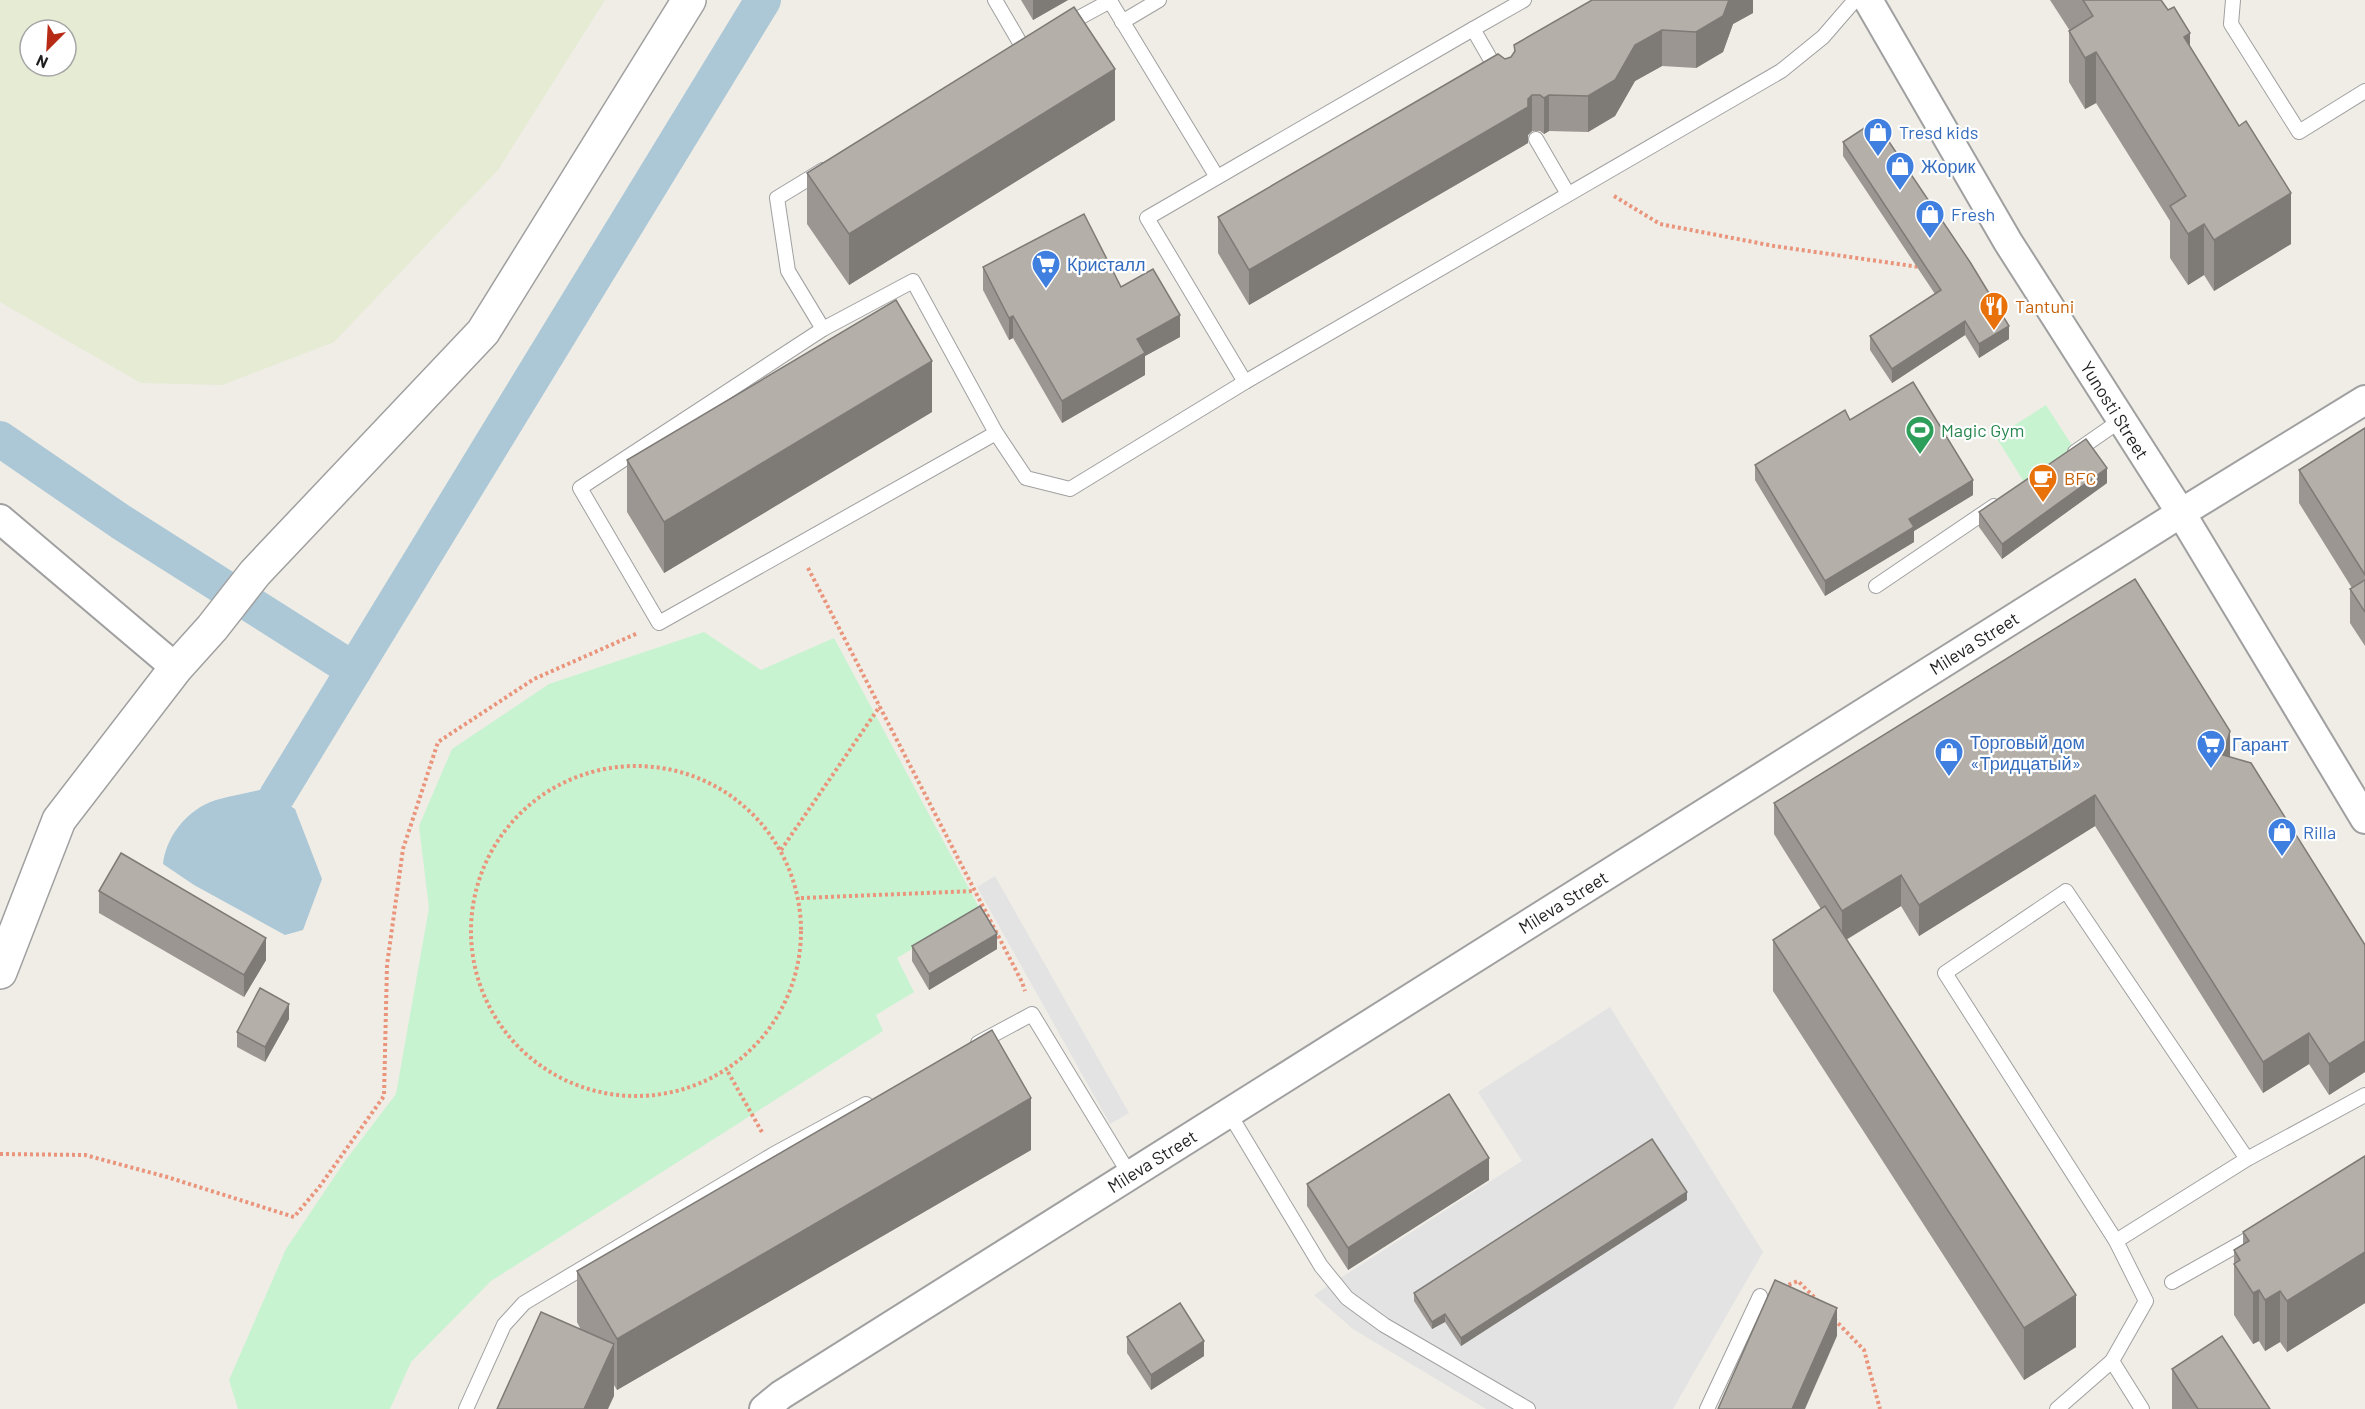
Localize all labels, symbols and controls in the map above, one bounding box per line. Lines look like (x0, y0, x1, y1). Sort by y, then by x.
north arrow (18, 18, 78, 78)
text: N (33, 51, 50, 73)
shop icon: Tresd kids (1862, 116, 1894, 158)
place label: Tresd kids (1899, 121, 1978, 143)
shop icon: Жорик (1884, 150, 1916, 192)
place label: Жорик (1921, 155, 1975, 177)
shop icon: Fresh (1914, 198, 1946, 240)
place label: Fresh (1951, 203, 1995, 225)
supermarket icon: Кристалл (1030, 248, 1062, 290)
place label: Кристалл (1067, 253, 1146, 275)
restaurant icon: Tantuni (1978, 290, 2010, 332)
place label: Tantuni (2015, 295, 2074, 317)
street label: Yunosti Street (2076, 357, 2154, 463)
sports icon: Magic Gym (1904, 414, 1936, 456)
place label: Magic Gym (1941, 419, 2024, 441)
cafe icon: BFC (2027, 462, 2059, 504)
place label: BFC (2064, 467, 2096, 489)
street label: Mileva Street (1925, 607, 2023, 679)
supermarket icon: Гарант (2195, 728, 2227, 770)
place label: Торговый дом «Тридцатый» (1970, 731, 2085, 774)
place label: Гарант (2232, 733, 2289, 755)
shop icon: Торговый дом «Тридцатый» (1933, 736, 1965, 778)
shop icon: Rilla (2266, 816, 2298, 858)
place label: Rilla (2303, 821, 2336, 843)
street label: Mileva Street (1514, 866, 1612, 938)
street label: Mileva Street (1103, 1125, 1201, 1197)

